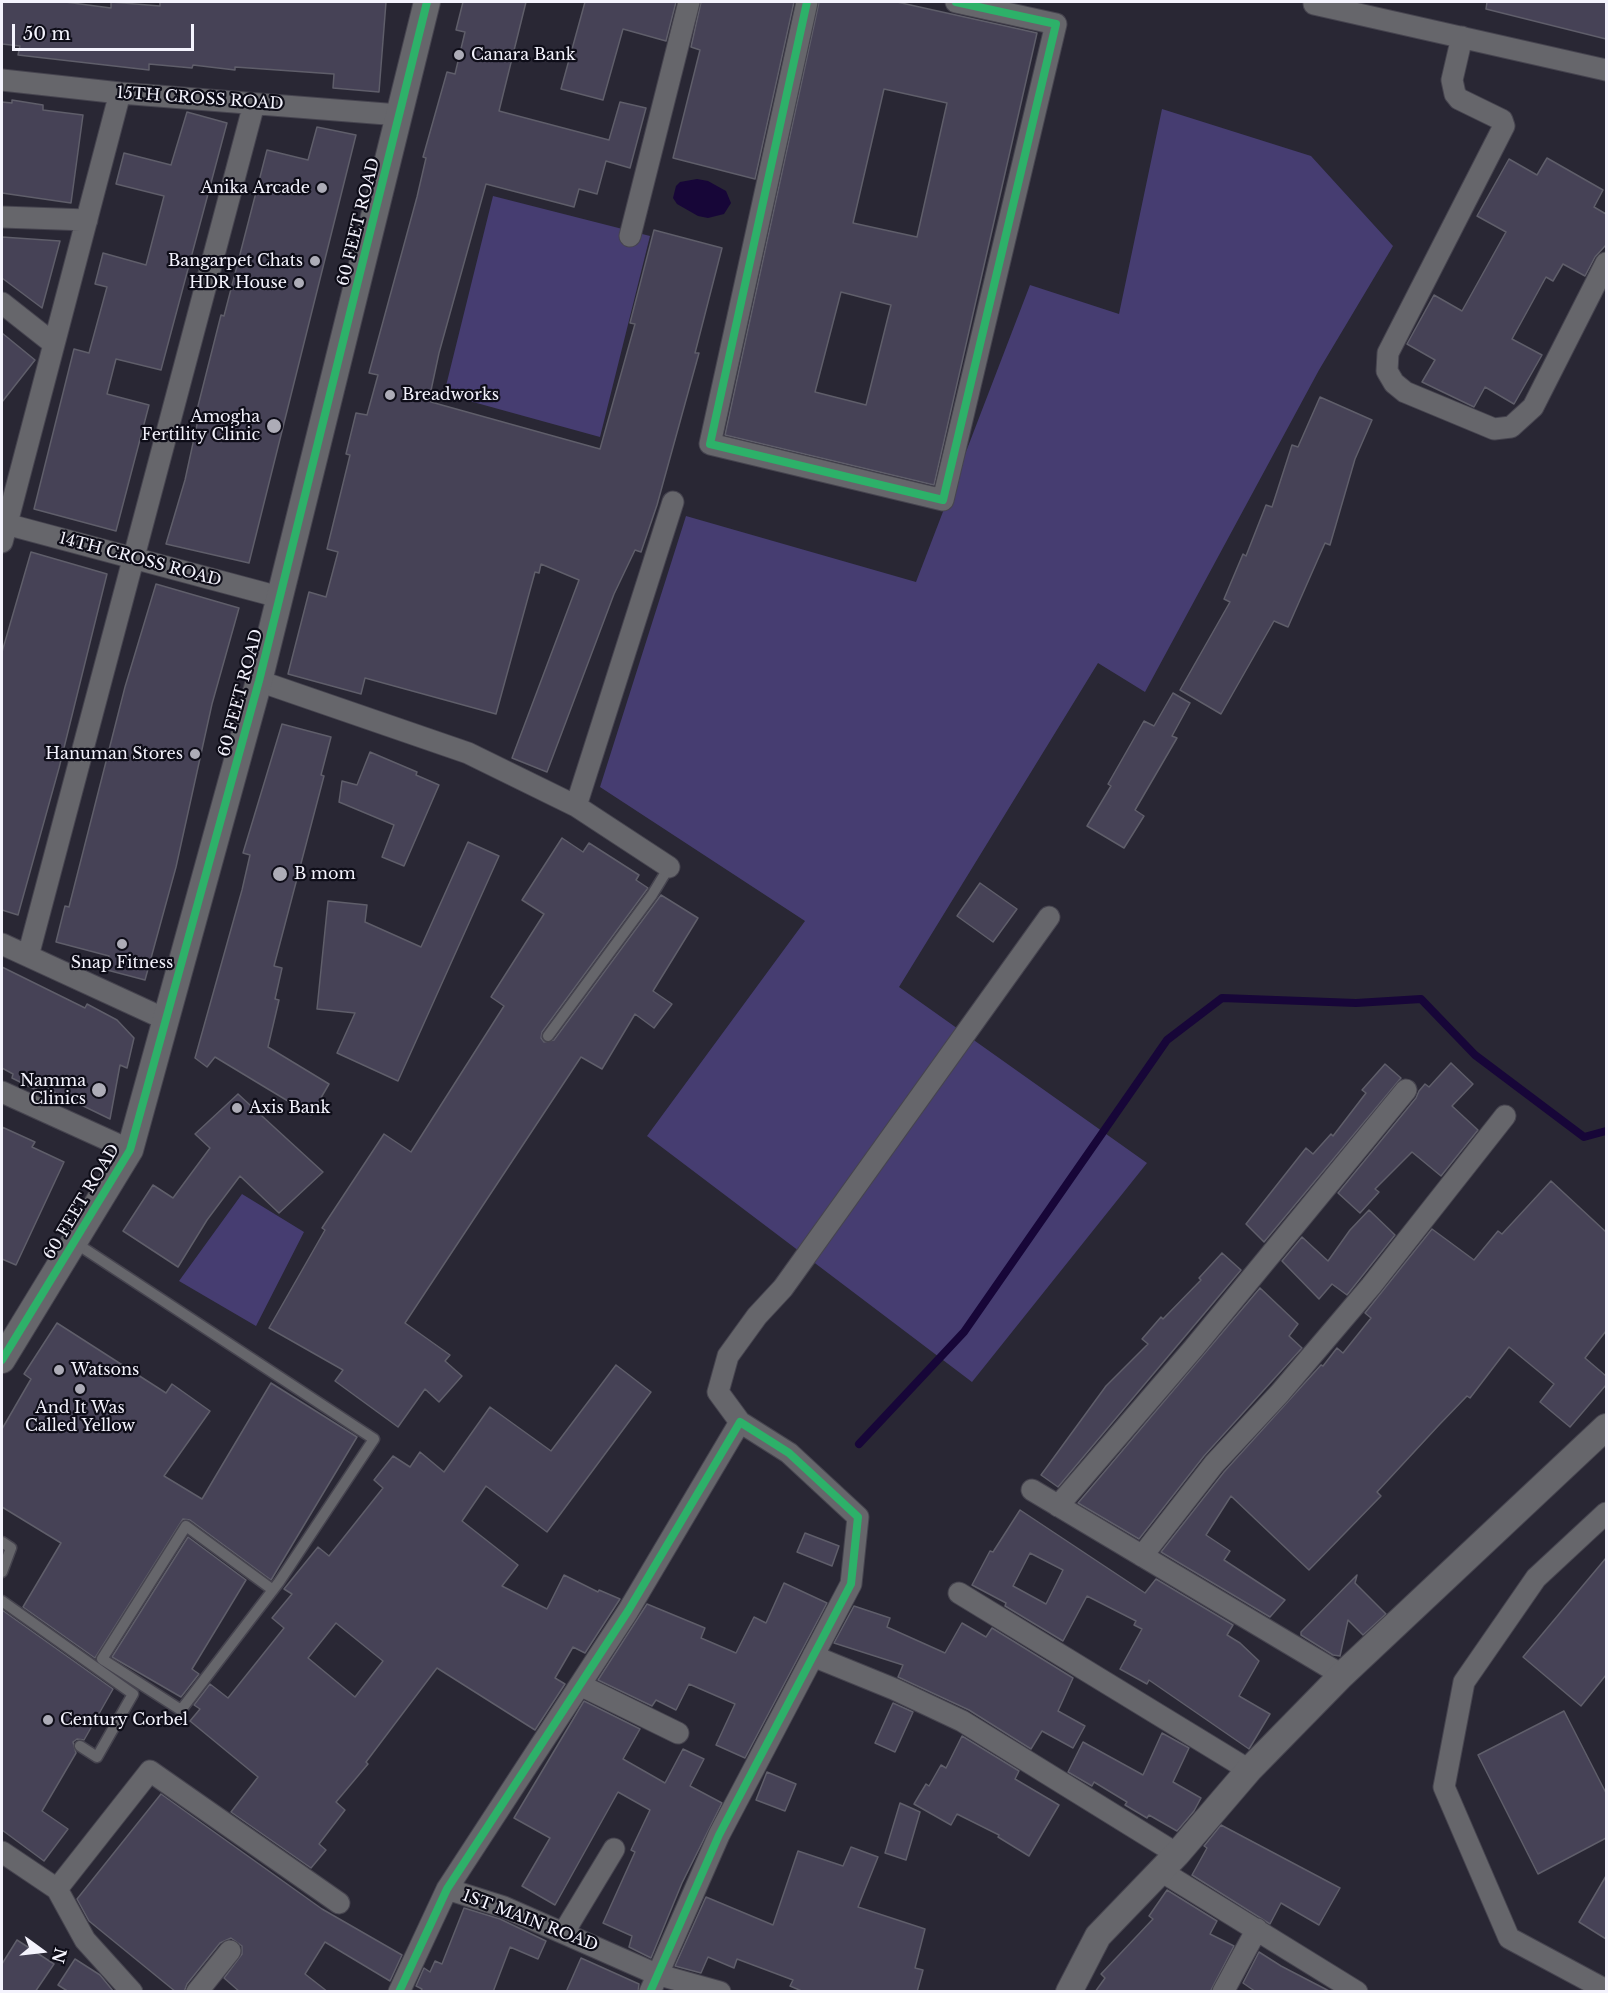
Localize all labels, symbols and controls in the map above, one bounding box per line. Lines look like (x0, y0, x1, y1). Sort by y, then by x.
scale bar (15, 12, 196, 50)
text: 50 m (23, 23, 71, 45)
place label: Canara Bank (471, 45, 576, 65)
marker: Canara Bank (452, 48, 466, 62)
street label: 15TH CROSS ROAD (116, 84, 284, 114)
street label: 60 FEET ROAD (334, 156, 384, 288)
place label: Anika Arcade (201, 178, 310, 198)
marker: Anika Arcade (315, 181, 329, 195)
place label: Bangarpet Chats (168, 251, 303, 271)
marker: Bangarpet Chats (308, 254, 322, 268)
place label: HDR House (189, 273, 287, 293)
marker: HDR House (292, 276, 306, 290)
place label: Breadworks (402, 385, 499, 405)
marker: Breadworks (383, 388, 397, 402)
place label: Amogha Fertility Clinic (142, 407, 260, 445)
marker: Amogha Fertility Clinic (265, 417, 283, 435)
street label: 14TH CROSS ROAD (57, 529, 223, 591)
street label: 60 FEET ROAD (215, 627, 267, 759)
place label: Hanuman Stores (45, 744, 183, 764)
marker: Hanuman Stores (188, 747, 202, 761)
place label: B mom (294, 864, 356, 884)
marker: B mom (271, 865, 289, 883)
marker: Snap Fitness (115, 937, 129, 951)
place label: Snap Fitness (71, 953, 173, 973)
place label: Namma Clinics (20, 1071, 86, 1109)
marker: Namma Clinics (90, 1081, 108, 1099)
place label: Axis Bank (249, 1098, 330, 1118)
marker: Axis Bank (230, 1101, 244, 1115)
street label: 60 FEET ROAD (40, 1141, 124, 1263)
place label: Watsons (71, 1360, 139, 1380)
marker: Watsons (52, 1363, 66, 1377)
marker: And It Was Called Yellow (73, 1382, 87, 1396)
place label: And It Was Called Yellow (25, 1398, 135, 1436)
place label: Century Corbel (60, 1710, 188, 1730)
marker: Century Corbel (41, 1713, 55, 1727)
street label: 1ST MAIN ROAD (459, 1886, 601, 1956)
north arrow (12, 1921, 72, 1981)
text: N (48, 1946, 71, 1966)

